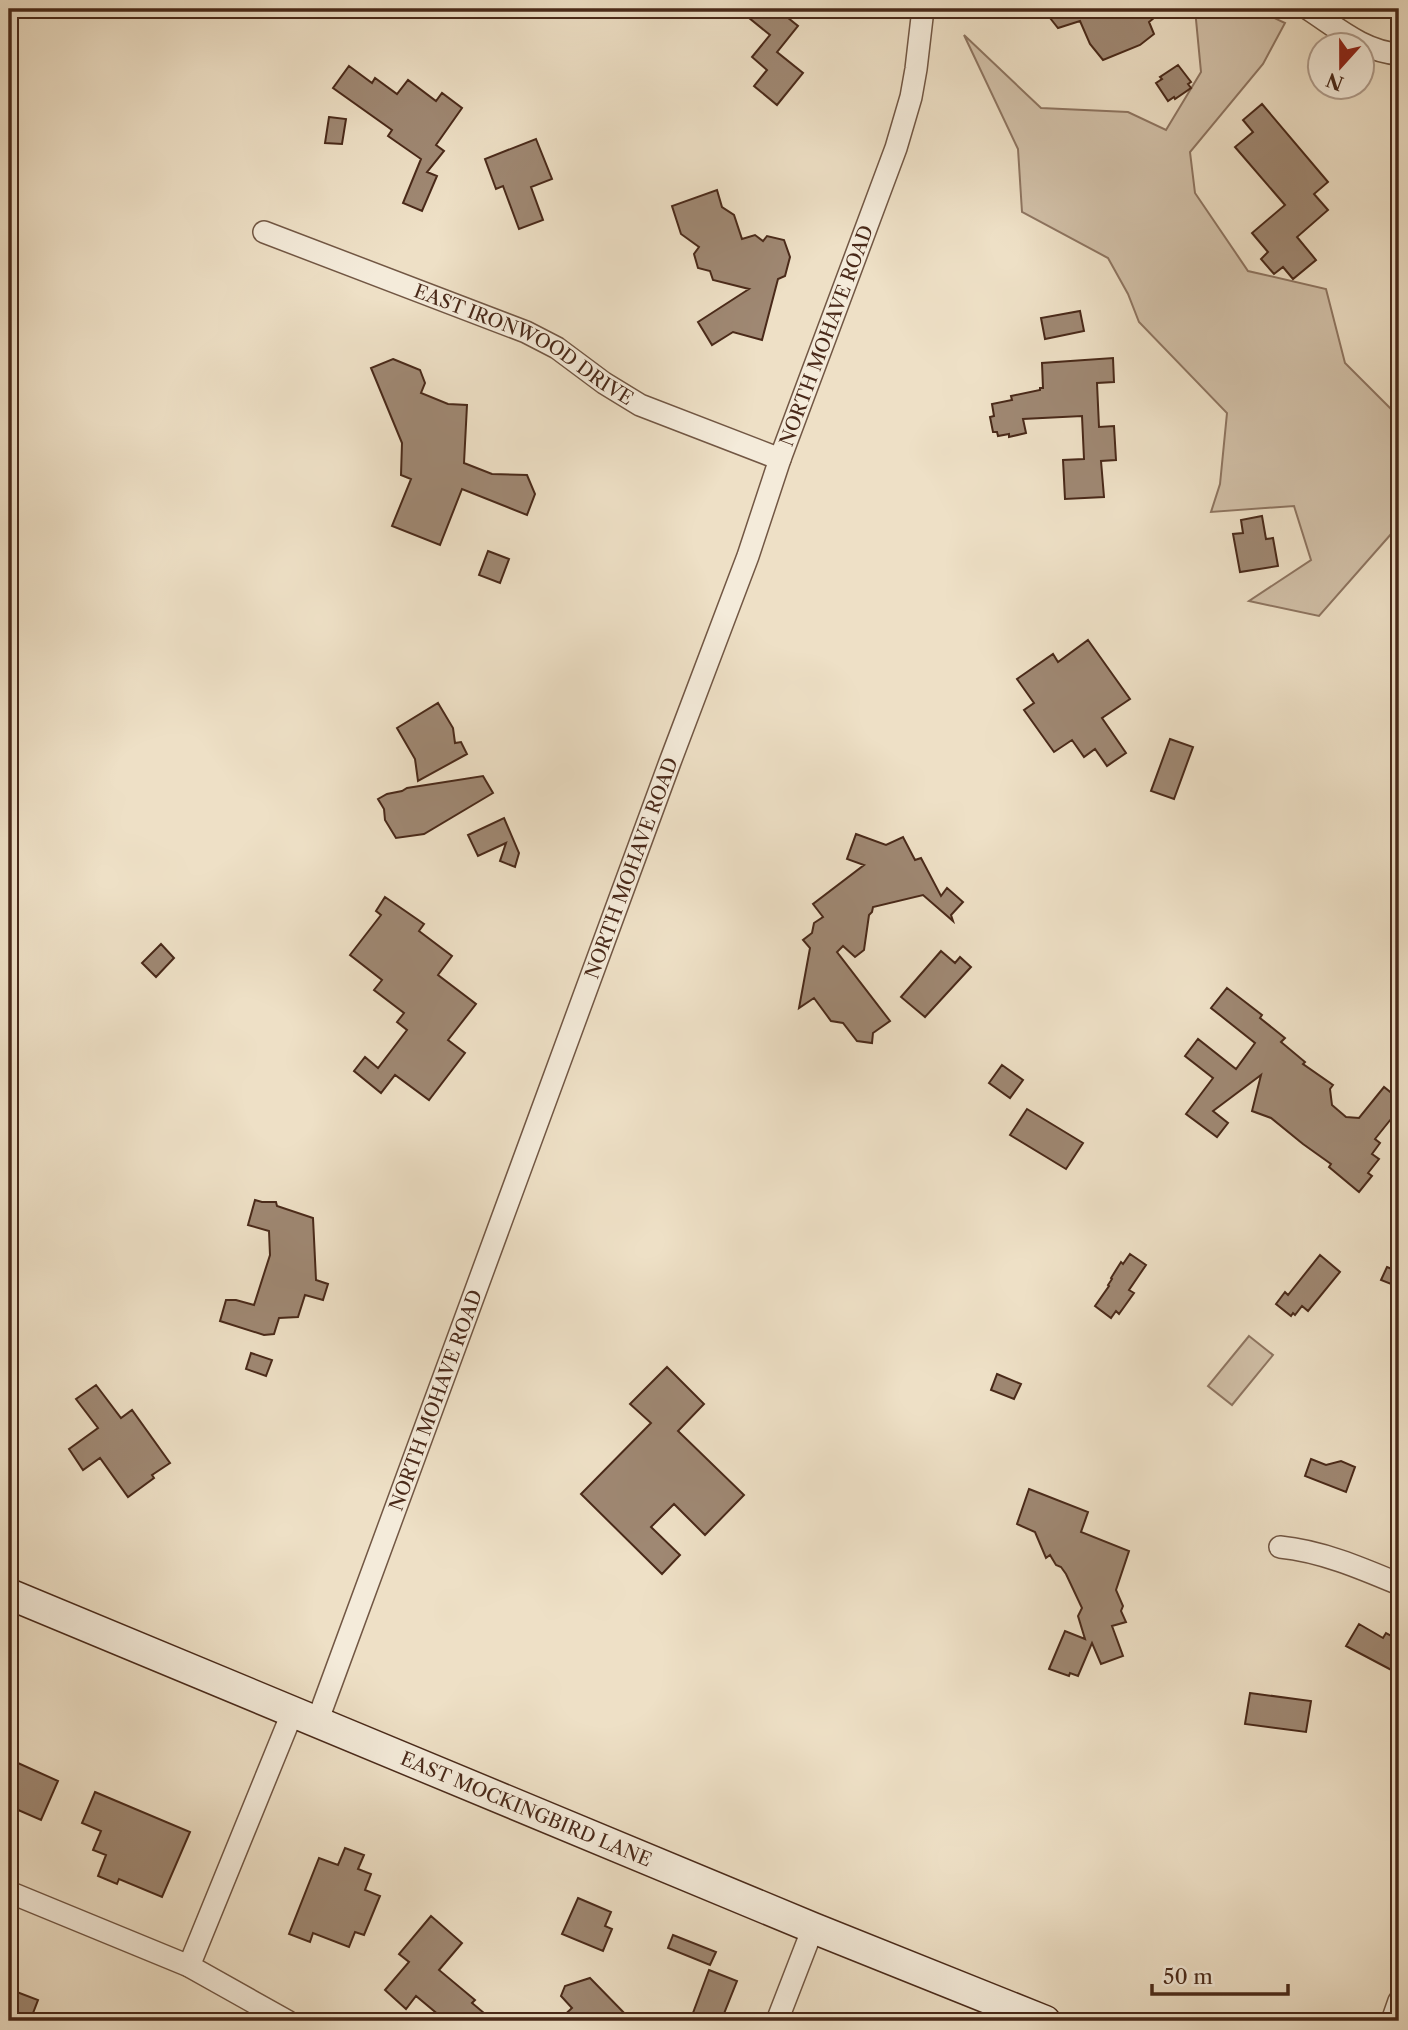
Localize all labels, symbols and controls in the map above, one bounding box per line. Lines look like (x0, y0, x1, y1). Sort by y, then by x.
north arrow (1306, 32, 1376, 102)
text: N (1323, 68, 1347, 95)
street label: NORTH MOHAVE ROAD (775, 222, 878, 449)
street label: EAST IRONWOOD DRIVE (411, 279, 637, 410)
street label: NORTH MOHAVE ROAD (580, 754, 683, 982)
street label: NORTH MOHAVE ROAD (385, 1286, 487, 1514)
street label: EAST MOCKINGBIRD LANE (397, 1747, 655, 1872)
scale bar (1152, 1953, 1289, 1997)
text: 50 m (1163, 1964, 1213, 1989)

